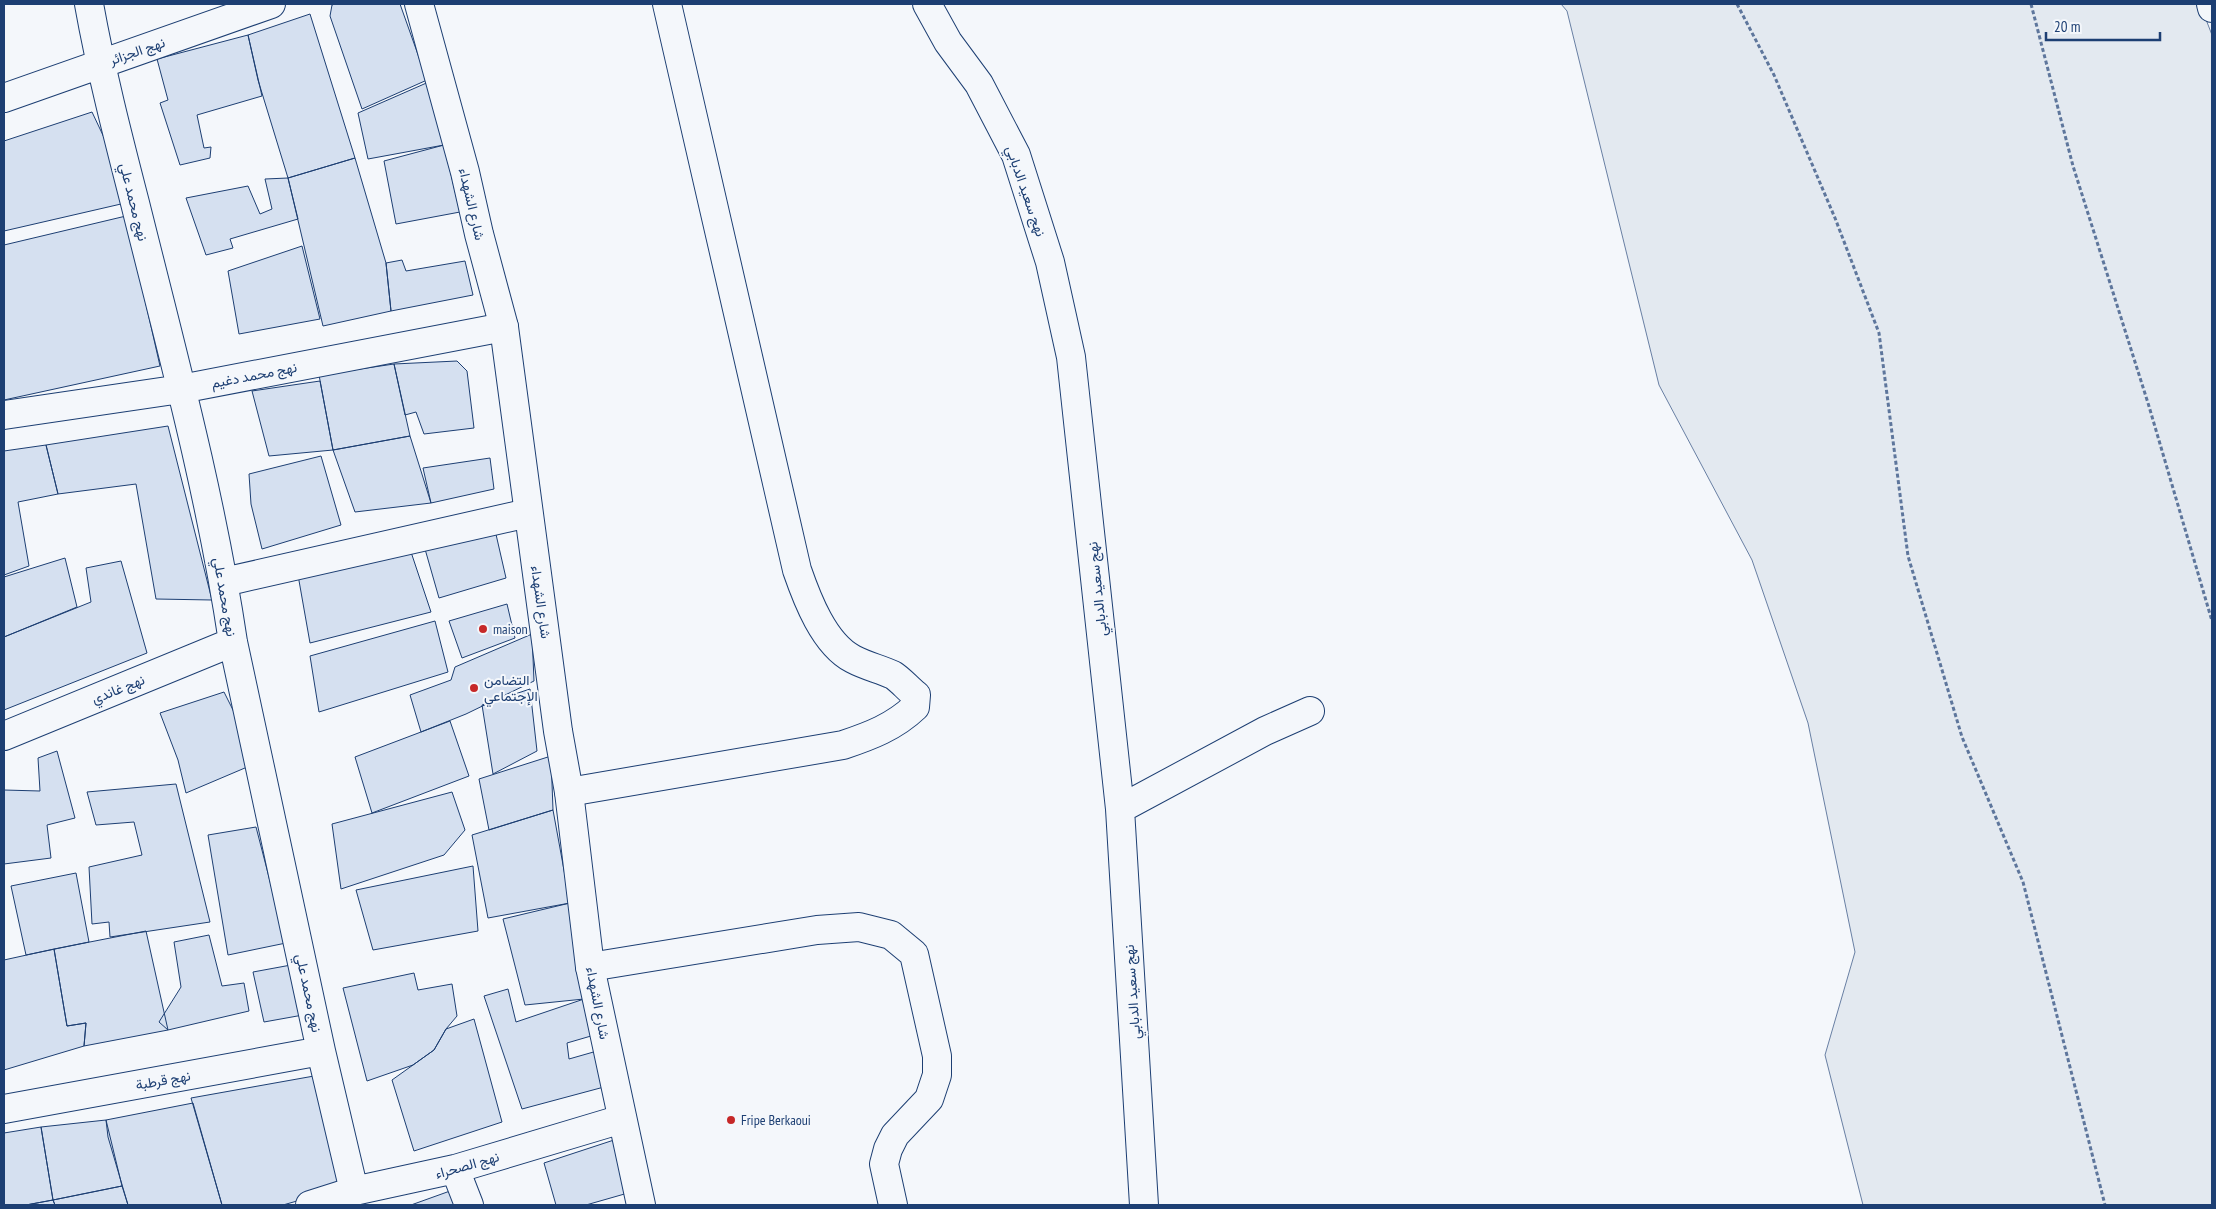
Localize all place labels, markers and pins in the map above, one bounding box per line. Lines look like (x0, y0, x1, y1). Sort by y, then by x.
place label: maison (493, 620, 528, 638)
marker: maison (477, 623, 489, 635)
place label: التضامن الإجتماعي (484, 671, 538, 708)
marker: التضامن الإجتماعي (468, 682, 480, 694)
place label: Fripe Berkaoui (741, 1111, 811, 1129)
marker: Fripe Berkaoui (725, 1114, 737, 1126)

